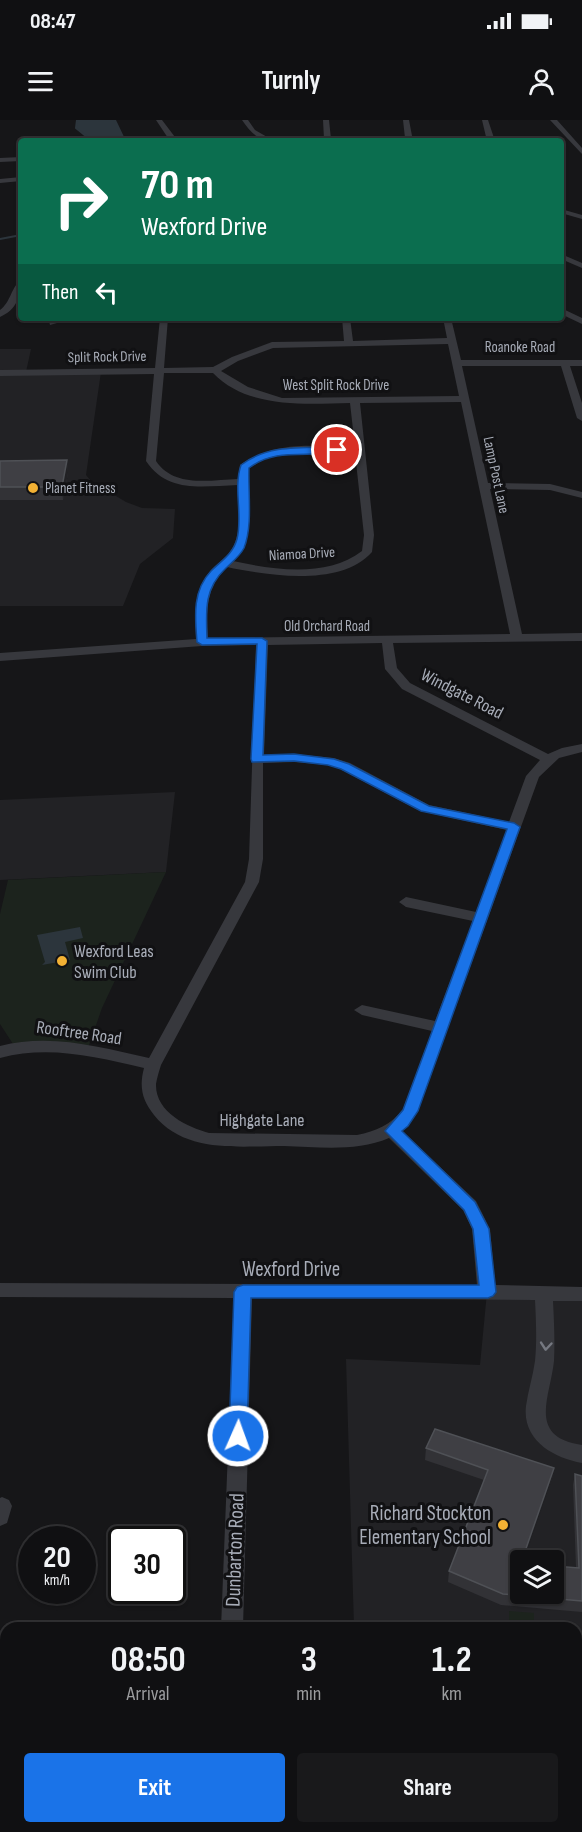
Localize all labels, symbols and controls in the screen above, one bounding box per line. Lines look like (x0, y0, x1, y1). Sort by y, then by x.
text: 08:47 (30, 8, 75, 35)
icon: menu (24, 65, 57, 98)
text: Turnly (261, 65, 321, 97)
icon: person (525, 65, 558, 98)
text: 70 m (141, 160, 214, 211)
icon: right (42, 162, 120, 240)
text: Wexford Drive (141, 211, 267, 243)
icon: left (90, 276, 123, 309)
text: Then (42, 279, 78, 306)
street label: Roanoke Road (485, 338, 555, 357)
street label: Split Rock Drive (67, 347, 147, 367)
street label: West Split Rock Drive (283, 376, 389, 395)
pin (311, 424, 362, 475)
icon: arrive (320, 433, 353, 466)
street label: Lamp Post Lane (479, 435, 513, 515)
place label: Planet Fitness (45, 479, 116, 498)
marker: Planet Fitness (26, 481, 40, 495)
street label: Niamoa Drive (268, 543, 336, 565)
street label: Old Orchard Road (284, 617, 370, 636)
street label: Windgate Road (417, 664, 507, 724)
place label: Wexford Leas Swim Club (74, 941, 154, 983)
marker: Wexford Leas Swim Club (55, 954, 69, 968)
street label: Rooftree Road (35, 1017, 123, 1049)
street label: Highgate Lane (219, 1110, 305, 1131)
street label: Wexford Drive (242, 1257, 340, 1282)
one-way arrow (540, 1341, 553, 1350)
position arrow (206, 1404, 270, 1468)
street label: Dunbarton Road (221, 1493, 249, 1607)
place label: Richard Stockton Elementary School (359, 1501, 491, 1550)
marker: Richard Stockton Elementary School (496, 1518, 510, 1532)
speed limit sign: 30 (108, 1526, 186, 1604)
text: 20 (43, 1540, 71, 1576)
map controls (510, 1550, 564, 1604)
button: layers (510, 1550, 564, 1604)
text: km/h (44, 1571, 70, 1590)
text: 08:50 (111, 1639, 186, 1682)
text: 3 (301, 1639, 317, 1682)
text: 1.2 (432, 1639, 471, 1682)
text: Arrival (127, 1682, 170, 1706)
text: min (296, 1682, 321, 1706)
text: km (441, 1682, 462, 1706)
button: Exit (24, 1753, 285, 1822)
button: Share (297, 1753, 558, 1822)

